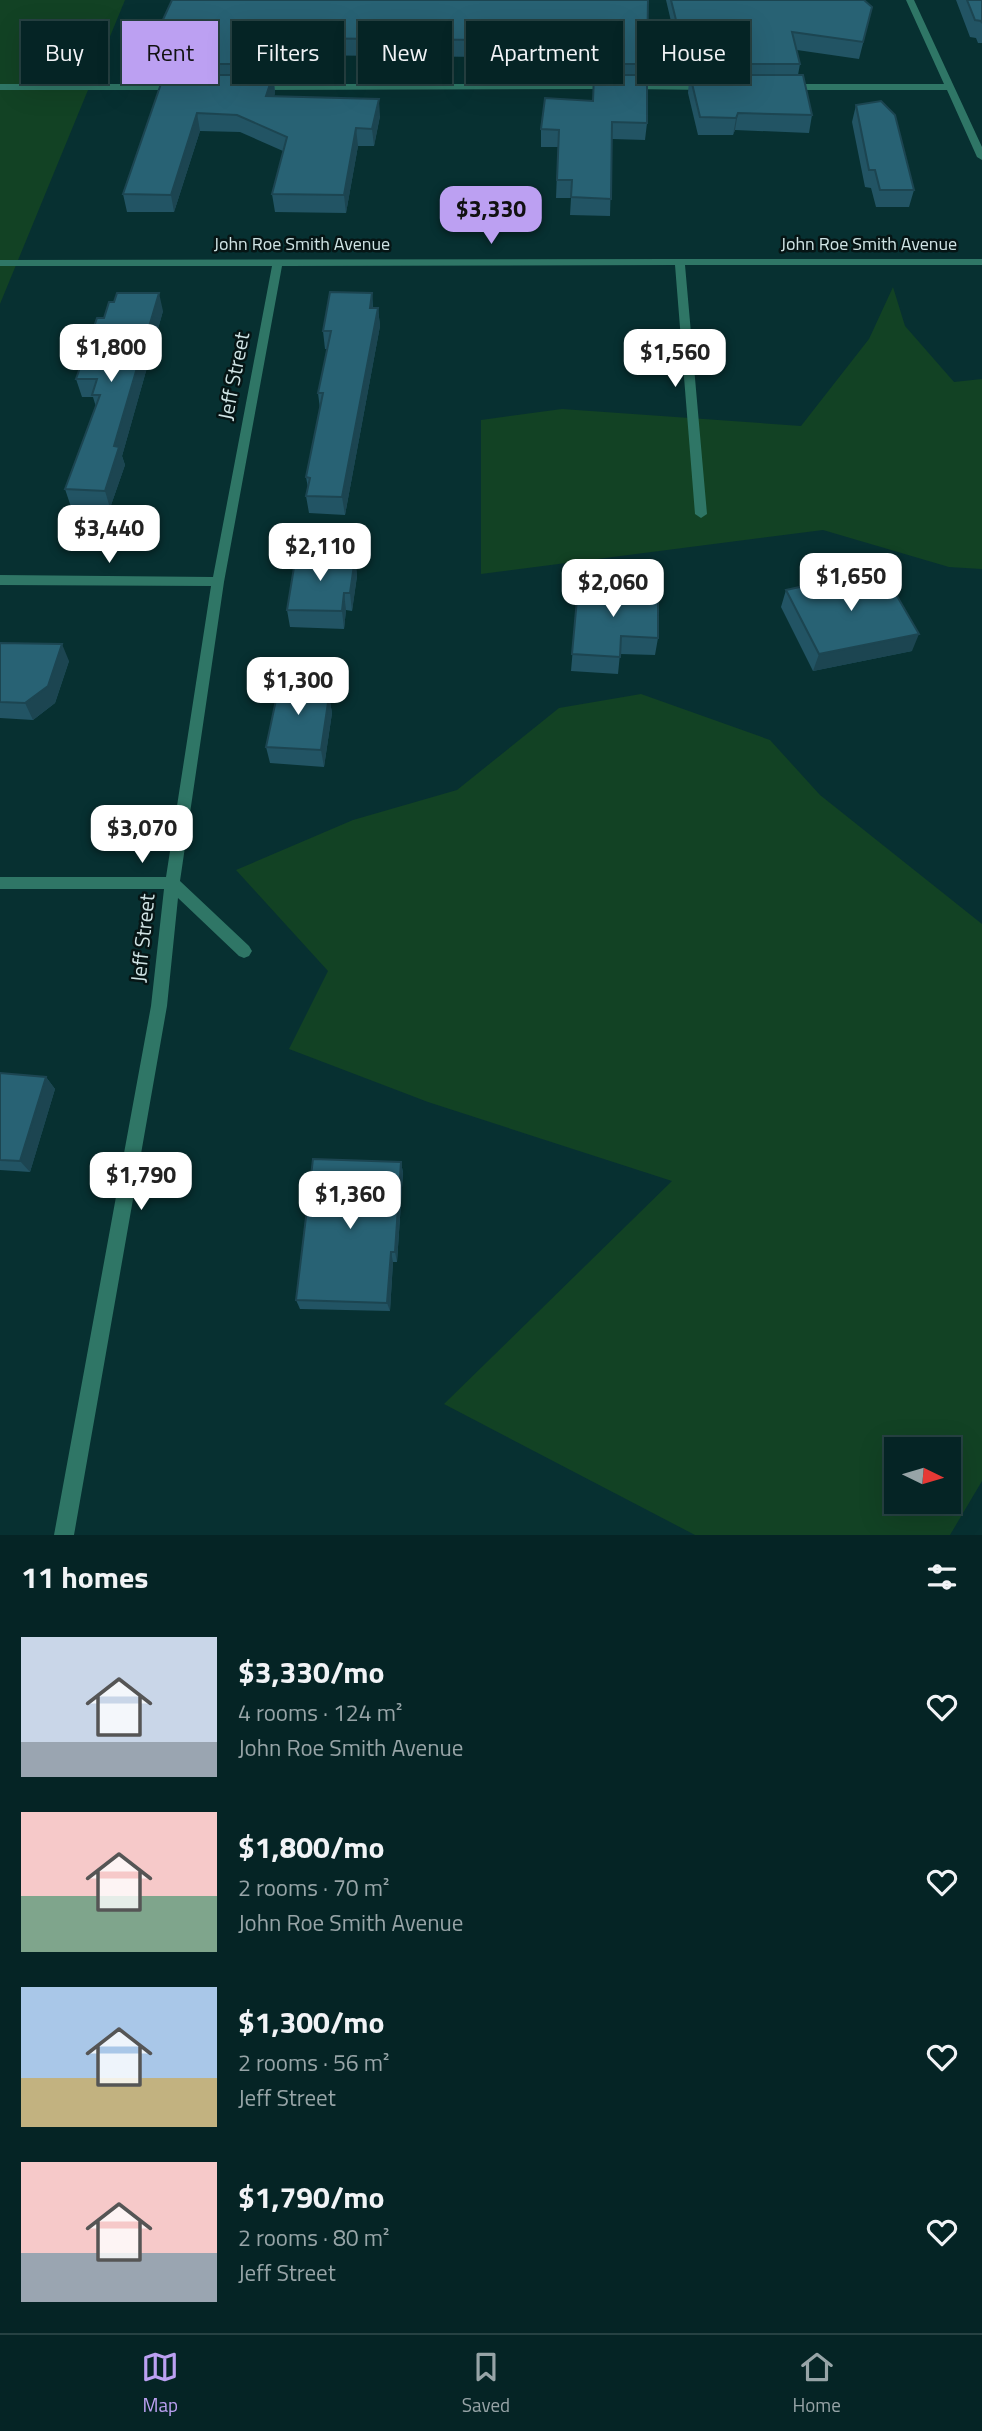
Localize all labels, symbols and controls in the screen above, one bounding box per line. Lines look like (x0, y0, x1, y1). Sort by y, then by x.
chip: Buy (21, 21, 108, 84)
chip: Rent (122, 21, 218, 84)
chip: Filters (232, 21, 344, 84)
chip: New (358, 21, 452, 84)
chip: Apartment (466, 21, 623, 84)
chip: House (637, 21, 750, 84)
pin: $3,330 (434, 187, 548, 246)
text: $3,330 (456, 191, 526, 226)
street label: John Roe Smith Avenue (214, 230, 390, 257)
street label: John Roe Smith Avenue (781, 230, 957, 257)
pin: $1,800 (54, 324, 168, 384)
street label: Jeff Street (209, 328, 257, 423)
text: $1,800 (76, 329, 146, 364)
pin: $1,560 (618, 330, 732, 389)
text: $1,560 (640, 334, 710, 369)
pin: $3,440 (52, 505, 166, 565)
text: $3,440 (74, 510, 144, 545)
pin: $2,110 (263, 524, 377, 583)
text: $2,110 (285, 528, 355, 563)
pin: $1,650 (794, 554, 908, 613)
text: $1,650 (816, 558, 886, 593)
pin: $2,060 (556, 560, 670, 619)
text: $2,060 (578, 564, 648, 599)
pin: $1,300 (241, 658, 355, 717)
text: $1,300 (263, 662, 333, 697)
pin: $3,070 (85, 806, 199, 865)
text: $3,070 (107, 810, 177, 845)
street label: Jeff Street (121, 891, 163, 984)
pin: $1,790 (84, 1152, 198, 1212)
text: $1,790 (106, 1157, 176, 1192)
pin: $1,360 (293, 1172, 407, 1231)
text: $1,360 (315, 1176, 385, 1211)
north arrow (884, 1437, 961, 1514)
map controls (884, 1437, 961, 1514)
text: 11 homes (21, 1554, 148, 1600)
icon: filters (923, 1558, 961, 1596)
text: $3,330/mo (238, 1649, 384, 1695)
icon: home (77, 1665, 161, 1749)
icon: heart (923, 1688, 961, 1726)
text: 4 rooms · 124 m² (238, 1695, 402, 1730)
text: John Roe Smith Avenue (238, 1730, 463, 1765)
text: $1,800/mo (238, 1824, 384, 1870)
icon: home (77, 1840, 161, 1924)
icon: heart (923, 1863, 961, 1901)
text: 2 rooms · 70 m² (238, 1870, 389, 1905)
text: John Roe Smith Avenue (238, 1905, 463, 1940)
text: $1,300/mo (238, 1999, 384, 2045)
icon: home (77, 2015, 161, 2099)
icon: heart (923, 2038, 961, 2076)
text: 2 rooms · 56 m² (238, 2045, 389, 2080)
text: Jeff Street (238, 2080, 336, 2115)
text: $1,790/mo (238, 2174, 384, 2220)
icon: home (77, 2190, 161, 2274)
icon: heart (923, 2213, 961, 2251)
text: 2 rooms · 80 m² (238, 2220, 389, 2255)
text: Jeff Street (238, 2255, 336, 2290)
tab: Map (141, 2348, 179, 2419)
tab: Saved (462, 2348, 510, 2419)
tab: Home (793, 2348, 841, 2419)

